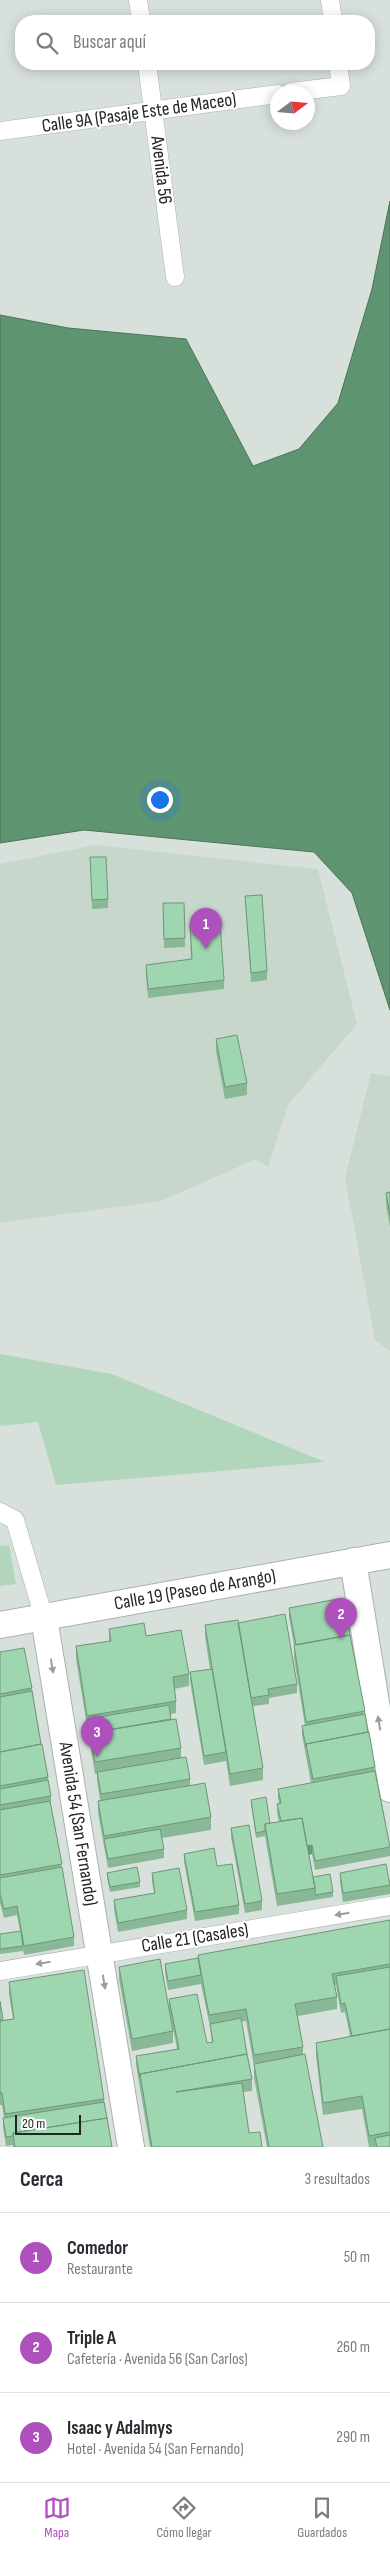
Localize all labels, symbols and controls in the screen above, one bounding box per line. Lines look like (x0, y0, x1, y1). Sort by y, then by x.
search box (15, 15, 375, 70)
icon: search (33, 29, 61, 57)
text: Buscar aquí (73, 31, 146, 54)
north arrow (270, 85, 315, 130)
street label: Calle 9A (Pasaje Este de Maceo) (40, 88, 238, 138)
street label: Avenida 56 (145, 134, 177, 205)
your location (147, 787, 173, 813)
pin: 1 (190, 908, 222, 949)
street label: Calle 19 (Paseo de Arango) (112, 1564, 278, 1616)
pin: 2 (325, 1598, 357, 1639)
one-way arrow (49, 1659, 57, 1675)
one-way arrow (375, 1715, 383, 1731)
pin: 3 (81, 1716, 113, 1757)
street label: Avenida 54 (San Fernando) (54, 1739, 102, 1908)
one-way arrow (334, 1911, 350, 1919)
street label: Calle 21 (Casales) (140, 1918, 250, 1958)
one-way arrow (35, 1960, 51, 1968)
one-way arrow (100, 1975, 108, 1991)
scale bar (15, 2112, 81, 2135)
text: 20 m (22, 2115, 45, 2132)
text: Cerca (20, 2167, 63, 2192)
text: 3 resultados (305, 2170, 370, 2189)
text: Comedor (67, 2237, 128, 2260)
text: 1 (33, 2248, 39, 2267)
text: 50 m (344, 2248, 370, 2267)
text: Restaurante (67, 2260, 133, 2279)
text: Triple A (67, 2327, 116, 2350)
text: 2 (32, 2338, 40, 2357)
text: 260 m (336, 2338, 370, 2357)
text: Cafetería · Avenida 56 (San Carlos) (67, 2350, 248, 2369)
text: Isaac y Adalmys (67, 2417, 172, 2440)
text: 3 (32, 2428, 40, 2447)
text: 290 m (336, 2428, 370, 2447)
text: Hotel · Avenida 54 (San Fernando) (67, 2440, 244, 2459)
tab: Mapa (43, 2494, 71, 2541)
tab: Cómo llegar (156, 2494, 212, 2541)
tab: Guardados (297, 2494, 347, 2541)

